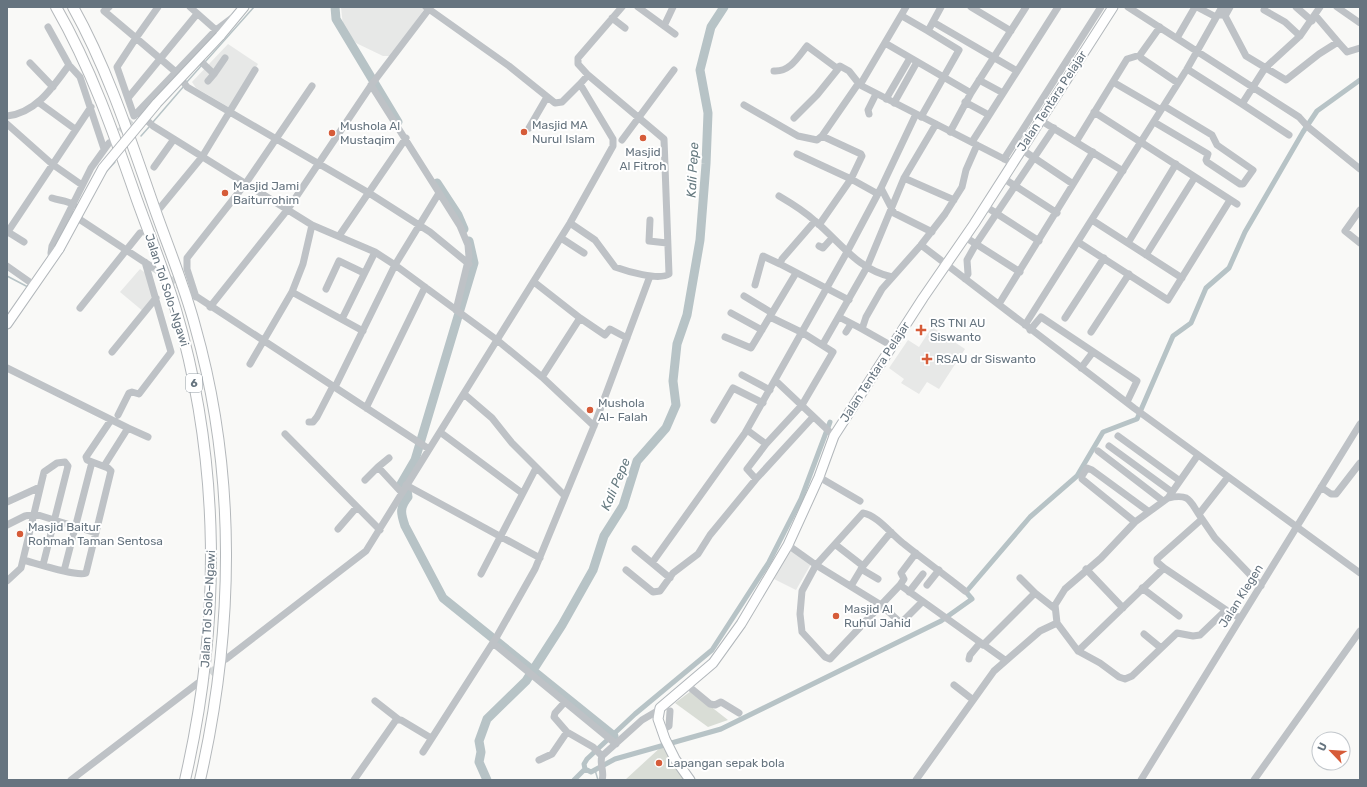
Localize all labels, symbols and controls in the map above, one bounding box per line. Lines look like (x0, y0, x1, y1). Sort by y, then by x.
street label: Jalan Tentara Pelajar (1014, 48, 1090, 154)
place label: Masjid MA Nurul Islam (532, 118, 595, 146)
place label: Mushola Al Mustaqim (340, 119, 400, 147)
marker: Masjid MA Nurul Islam (519, 127, 529, 137)
marker: Mushola Al Mustaqim (327, 128, 337, 138)
marker: Masjid Al Fitroh (638, 133, 648, 143)
water label: Kali Pepe (684, 142, 701, 198)
place label: Masjid Al Fitroh (619, 145, 667, 173)
place label: Masjid Jami Baiturrohim (233, 179, 299, 207)
marker: Masjid Jami Baiturrohim (220, 188, 230, 198)
street label: Jalan Tol Solo–Ngawi (142, 232, 192, 348)
place label: RS TNI AU Siswanto (930, 316, 985, 344)
street label: Jalan Tentara Pelajar (837, 319, 913, 425)
marker: RS TNI AU Siswanto (915, 324, 927, 336)
place label: RSAU dr Siswanto (936, 352, 1036, 366)
marker: RSAU dr Siswanto (921, 353, 933, 365)
road number: 6 (186, 374, 202, 392)
place label: Mushola Al- Falah (598, 396, 648, 424)
marker: Mushola Al- Falah (585, 405, 595, 415)
water label: Kali Pepe (598, 456, 633, 513)
place label: Masjid Baitur Rohmah Taman Sentosa (28, 520, 163, 548)
marker: Masjid Baitur Rohmah Taman Sentosa (15, 529, 25, 539)
street label: Jalan Tol Solo–Ngawi (198, 550, 218, 668)
street label: Jalan Klegen (1216, 562, 1266, 630)
place label: Masjid Al Ruhul Jahid (844, 602, 911, 630)
marker: Masjid Al Ruhul Jahid (831, 611, 841, 621)
north arrow (1311, 731, 1351, 771)
text: U (1315, 741, 1330, 753)
place label: Lapangan sepak bola (667, 756, 785, 770)
marker: Lapangan sepak bola (654, 758, 664, 768)

